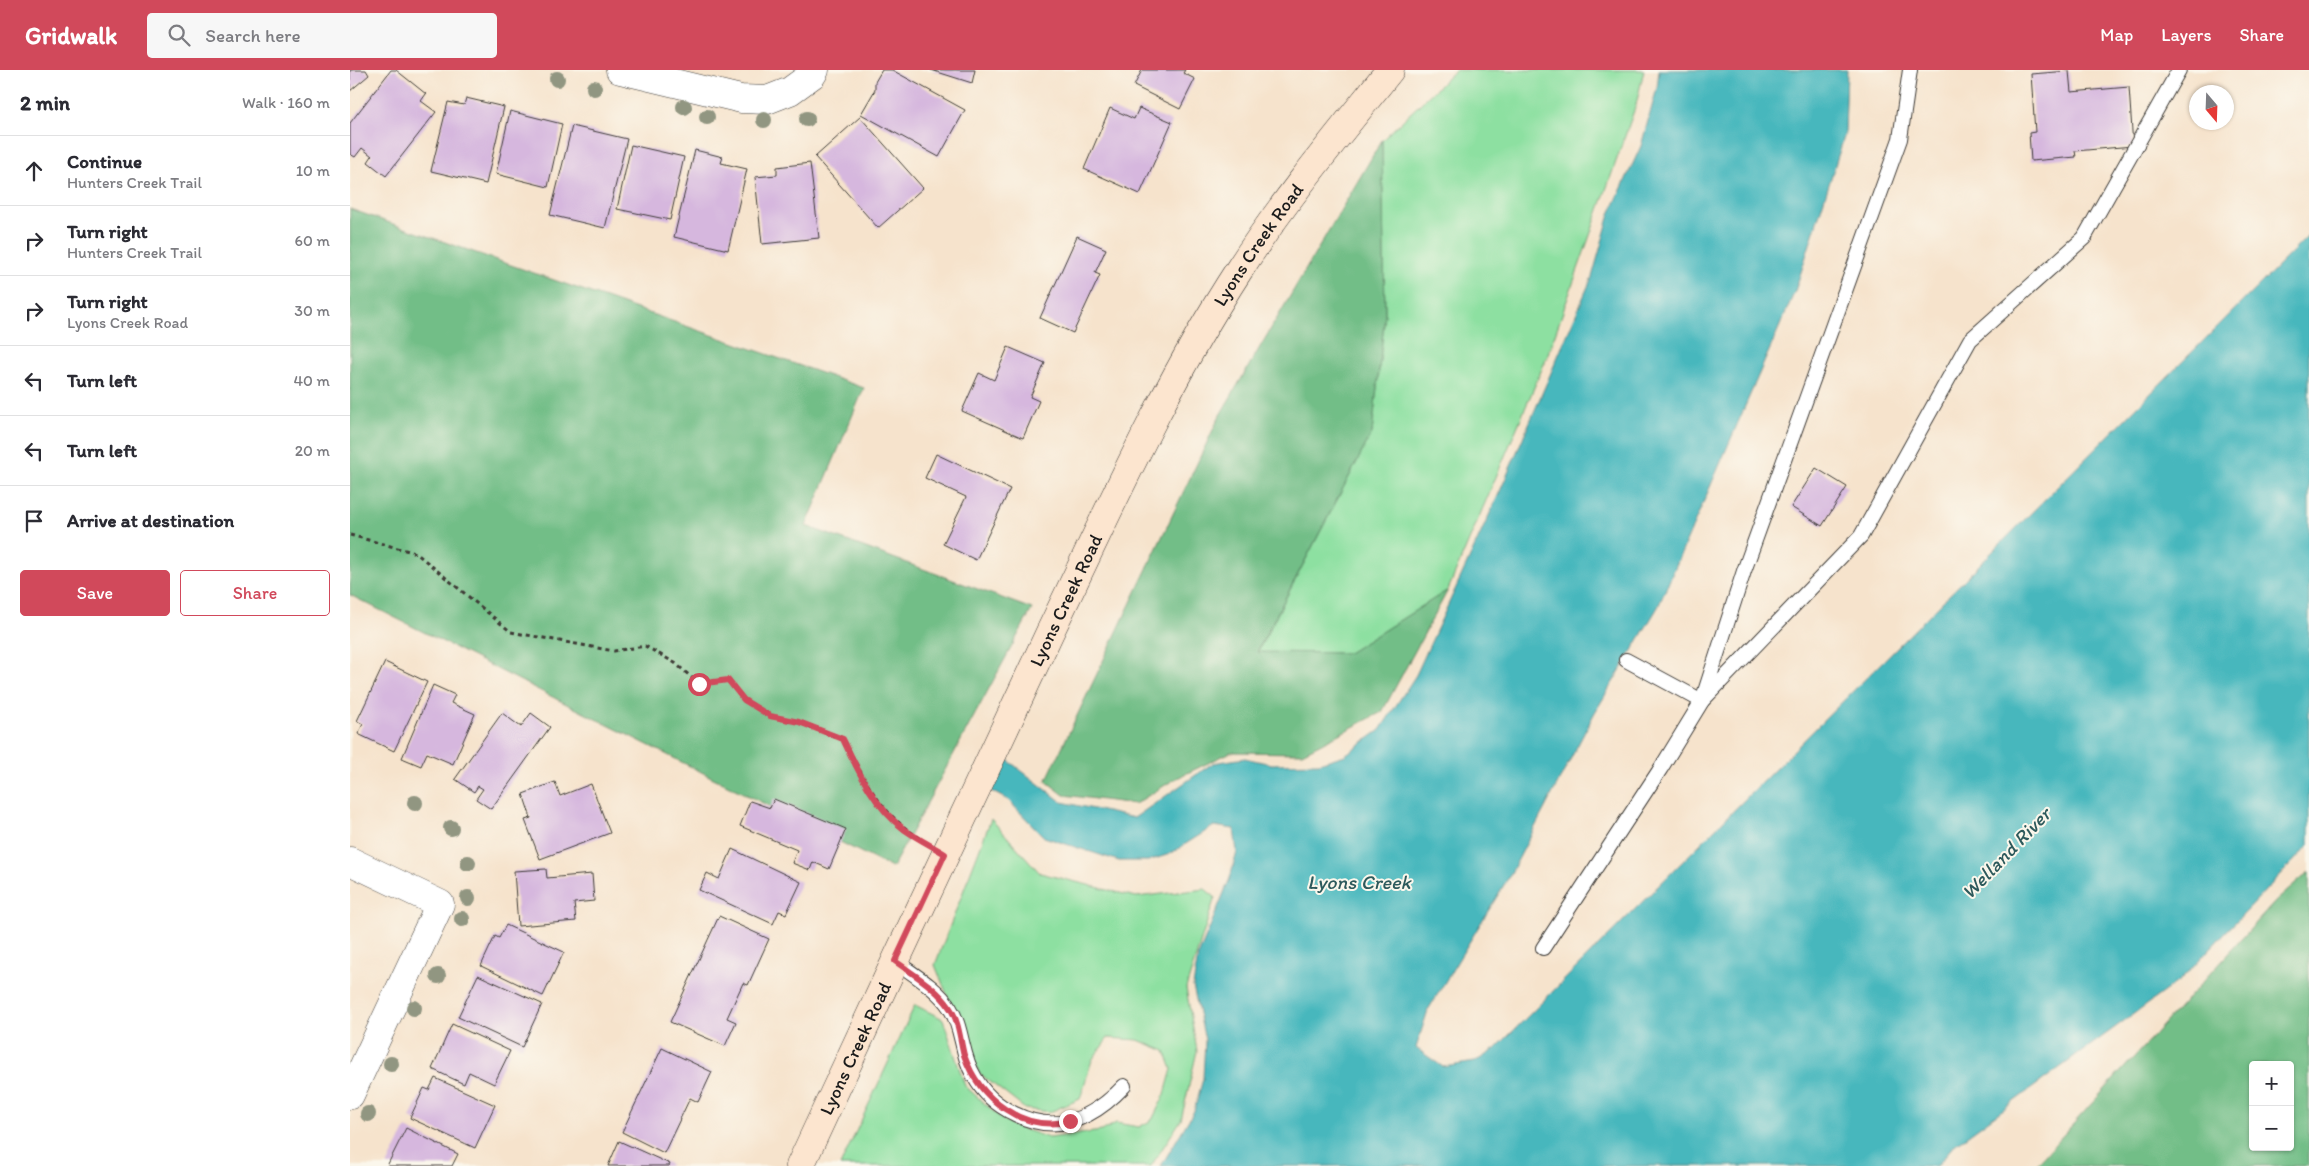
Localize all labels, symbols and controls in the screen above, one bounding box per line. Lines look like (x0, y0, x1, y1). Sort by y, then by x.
search box (147, 13, 497, 58)
text: Gridwalk (25, 21, 117, 50)
icon: search (165, 21, 193, 49)
text: Search here (205, 24, 301, 47)
text: Map (2100, 24, 2133, 46)
text: Layers (2161, 24, 2211, 46)
text: Share (2239, 24, 2284, 46)
north arrow (2189, 85, 2234, 130)
text: 2 min (20, 90, 70, 115)
text: Walk · 160 m (242, 93, 330, 112)
text: Continue (67, 150, 142, 173)
icon: ahead (20, 157, 48, 185)
text: 10 m (296, 161, 330, 180)
text: Hunters Creek Trail (67, 173, 202, 192)
street label: Lyons Creek Road (1208, 178, 1308, 310)
text: Turn right (67, 220, 148, 243)
icon: right (20, 227, 48, 255)
text: 60 m (295, 231, 330, 250)
text: Hunters Creek Trail (67, 243, 202, 262)
text: Turn right (67, 290, 148, 313)
icon: right (20, 297, 48, 325)
text: 30 m (294, 301, 330, 320)
text: Lyons Creek Road (67, 313, 188, 332)
icon: left (20, 367, 48, 395)
text: Turn left (67, 369, 137, 392)
text: 40 m (293, 371, 330, 390)
icon: left (20, 437, 48, 465)
text: Turn left (67, 439, 137, 462)
text: 20 m (295, 441, 330, 460)
icon: arrive (20, 507, 48, 535)
text: Arrive at destination (67, 509, 234, 532)
street label: Lyons Creek Road (1024, 530, 1107, 670)
button: Save (20, 570, 170, 616)
button: Share (180, 570, 330, 616)
route start (688, 673, 711, 696)
water label: Welland River (1956, 801, 2057, 904)
water label: Lyons Creek (1307, 870, 1413, 894)
street label: Lyons Creek Road (814, 977, 896, 1118)
map controls (2249, 1061, 2294, 1151)
button: + (2249, 1061, 2294, 1106)
button: − (2249, 1106, 2294, 1151)
route end (1059, 1110, 1082, 1133)

